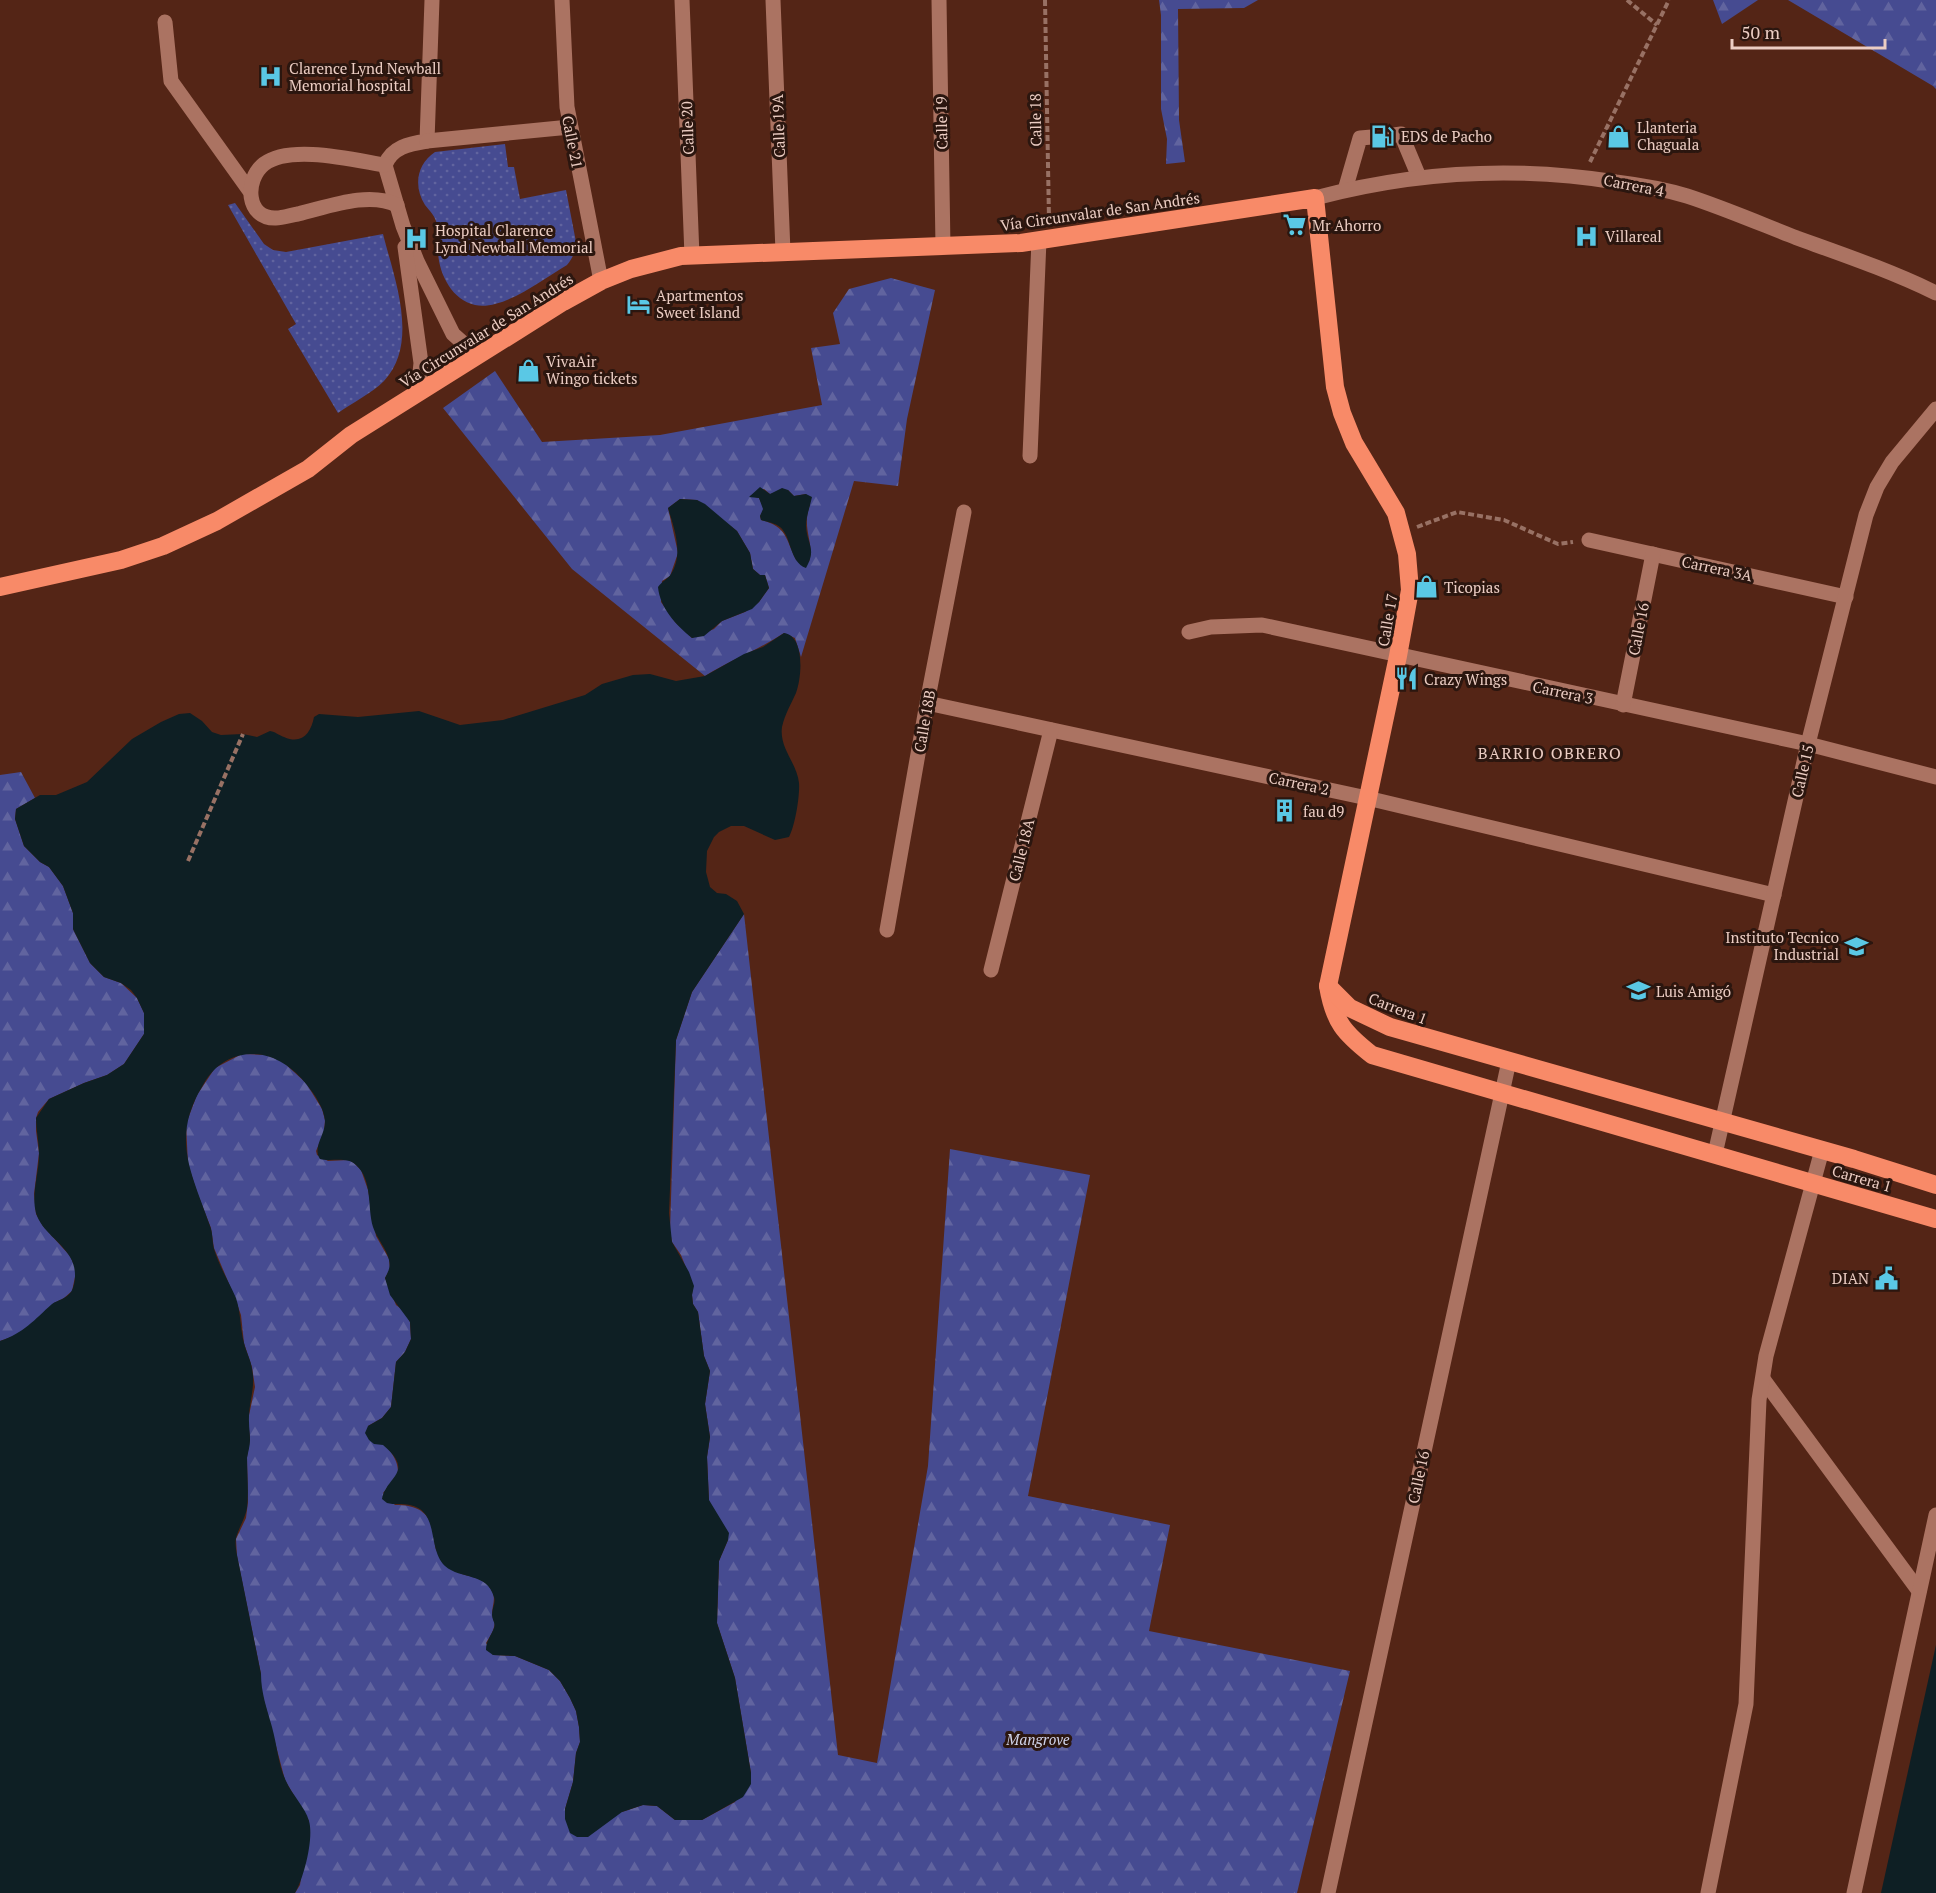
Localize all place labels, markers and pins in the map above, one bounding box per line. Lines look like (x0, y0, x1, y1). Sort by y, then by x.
place label: Clarence Lynd Newball Memorial hospital (289, 58, 441, 95)
hospital icon: Clarence Lynd Newball Memorial hospital (258, 64, 284, 90)
place label: Llanteria Chaguala (1637, 117, 1700, 154)
fuel station icon: EDS de Pacho (1370, 123, 1396, 149)
shop icon: Llanteria Chaguala (1606, 123, 1632, 149)
place label: EDS de Pacho (1401, 126, 1492, 146)
supermarket icon: Mr Ahorro (1281, 212, 1307, 238)
place label: Mr Ahorro (1312, 215, 1381, 235)
place label: Hospital Clarence Lynd Newball Memorial (435, 220, 593, 257)
hospital icon: Villareal (1574, 223, 1600, 249)
hospital icon: Hospital Clarence Lynd Newball Memorial (404, 226, 430, 252)
place label: Villareal (1605, 226, 1662, 246)
place label: Apartmentos Sweet Island (656, 285, 743, 322)
hotel icon: Apartmentos Sweet Island (625, 291, 651, 317)
place label: VivaAir Wingo tickets (546, 351, 638, 388)
shop icon: VivaAir Wingo tickets (515, 357, 541, 383)
shop icon: Ticopias (1413, 574, 1439, 600)
place label: Ticopias (1444, 577, 1500, 597)
restaurant icon: Crazy Wings (1393, 666, 1419, 692)
place label: Crazy Wings (1424, 669, 1507, 689)
building icon: fau d9 (1272, 798, 1298, 824)
place label: fau d9 (1303, 801, 1344, 821)
place label: Instituto Tecnico Industrial (1725, 927, 1839, 964)
school or university icon: Instituto Tecnico Industrial (1844, 933, 1870, 959)
school or university icon: Luis Amigó (1625, 978, 1651, 1004)
place label: Luis Amigó (1656, 981, 1731, 1001)
public building icon: DIAN (1874, 1265, 1900, 1291)
place label: DIAN (1832, 1268, 1869, 1288)

